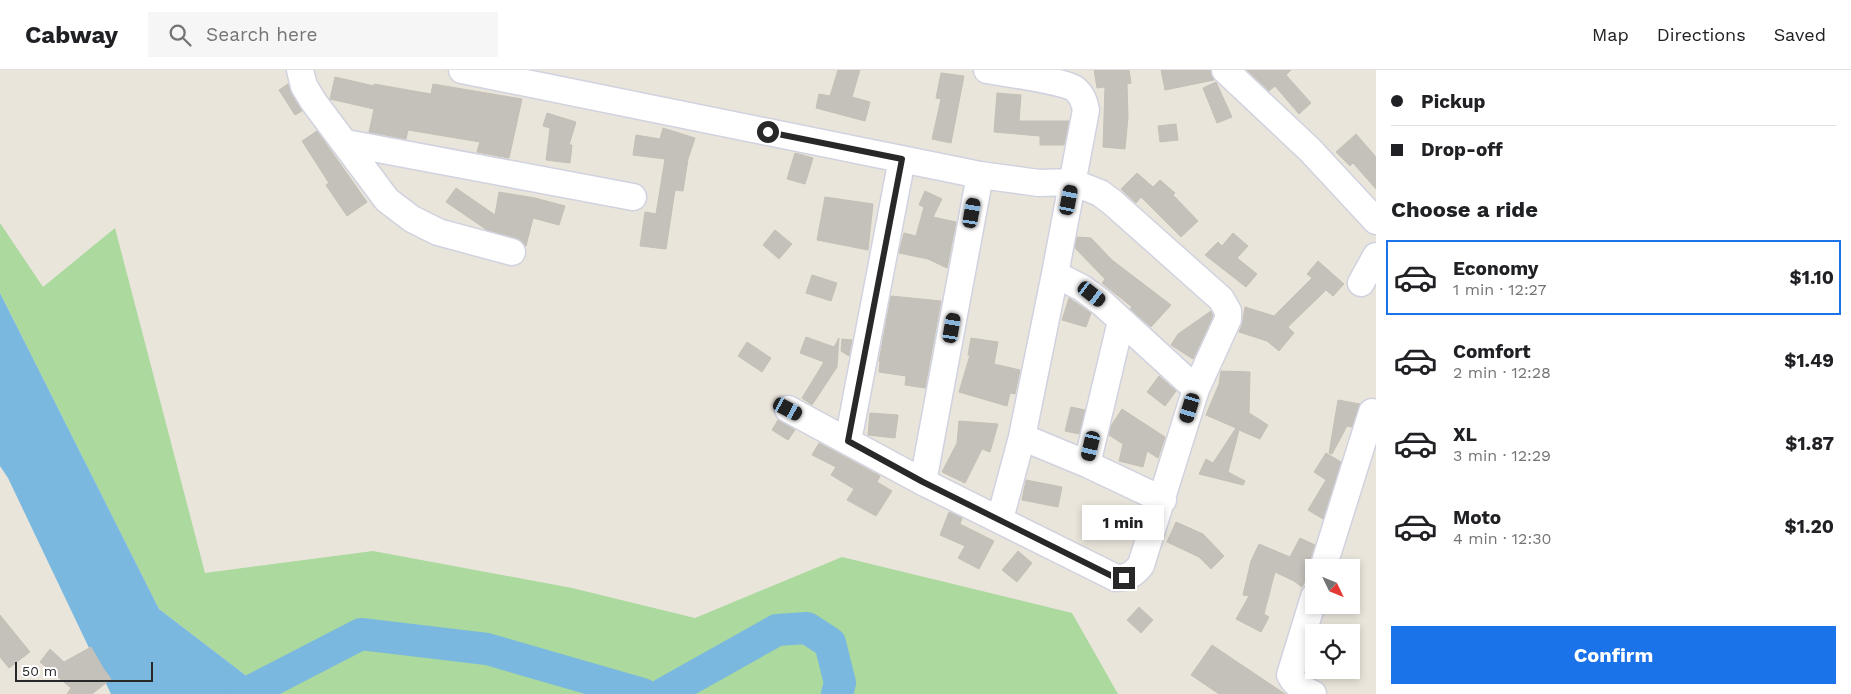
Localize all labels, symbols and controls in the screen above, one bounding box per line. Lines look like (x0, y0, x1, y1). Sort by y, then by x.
search box (148, 12, 498, 57)
text: Cabway (25, 21, 118, 49)
icon: search (166, 21, 194, 49)
text: Search here (206, 23, 317, 46)
text: Map (1592, 24, 1629, 45)
text: Directions (1657, 24, 1746, 45)
text: Saved (1774, 24, 1826, 45)
text: Pickup (1421, 90, 1485, 113)
route start (757, 121, 779, 143)
text: Drop-off (1421, 138, 1503, 161)
car (1058, 184, 1079, 216)
car (962, 197, 981, 229)
text: Choose a ride (1391, 197, 1538, 222)
icon: car (1393, 255, 1438, 300)
text: Economy (1453, 257, 1538, 280)
text: $1.10 (1790, 266, 1834, 289)
car (1075, 279, 1108, 309)
text: 1 min · 12:27 (1453, 280, 1547, 299)
car (942, 312, 961, 344)
icon: car (1393, 338, 1438, 383)
text: Comfort (1453, 340, 1531, 363)
text: $1.49 (1784, 349, 1834, 372)
text: 2 min · 12:28 (1453, 363, 1551, 382)
car (1178, 391, 1201, 425)
car (771, 395, 804, 423)
icon: car (1393, 421, 1438, 466)
text: XL (1453, 423, 1477, 446)
car (1080, 430, 1101, 462)
text: $1.87 (1785, 432, 1834, 455)
text: 3 min · 12:29 (1453, 446, 1551, 465)
icon: car (1393, 504, 1438, 549)
callout: 1 min (1083, 506, 1165, 540)
text: Moto (1453, 506, 1501, 529)
text: 1 min (1102, 513, 1144, 532)
text: $1.20 (1785, 515, 1834, 538)
text: 4 min · 12:30 (1453, 529, 1551, 548)
north arrow (1305, 559, 1360, 614)
map controls (1305, 559, 1360, 679)
route end (1113, 567, 1135, 589)
button: locate (1305, 624, 1360, 679)
button: Confirm (1391, 626, 1836, 684)
scale bar (15, 659, 152, 682)
text: 50 m (22, 663, 57, 679)

